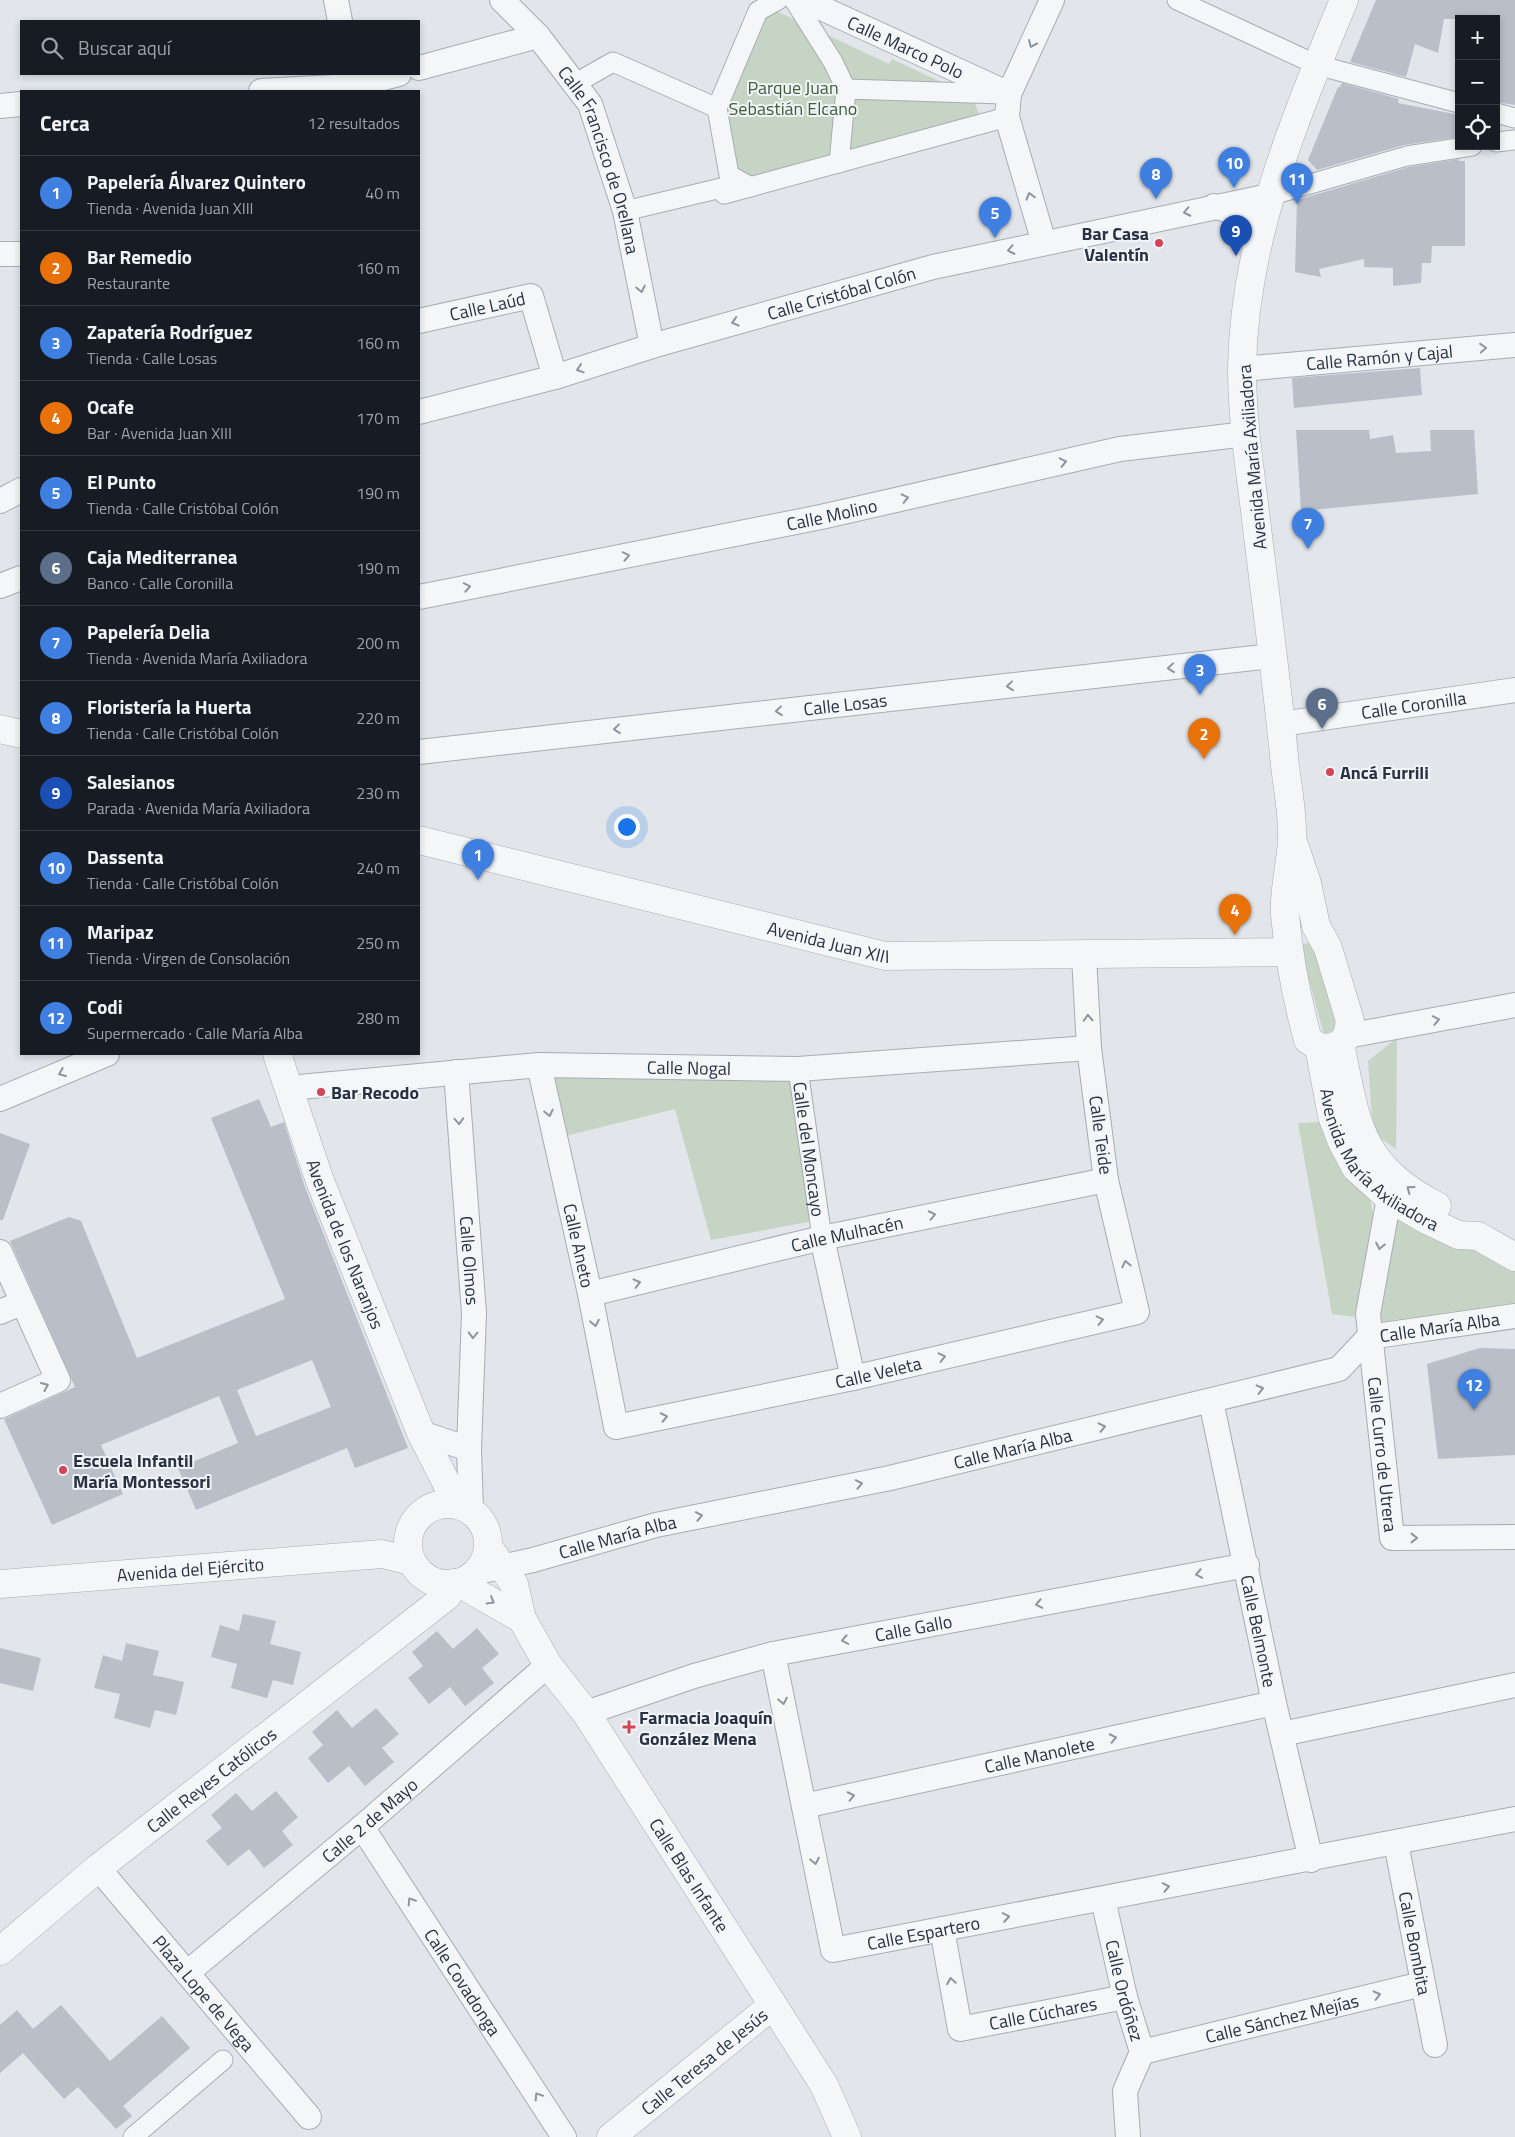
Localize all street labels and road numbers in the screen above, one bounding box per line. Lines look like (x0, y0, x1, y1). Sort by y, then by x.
street label: Calle Marco Polo (843, 8, 968, 85)
street label: Calle Francisco de Orellana (552, 60, 647, 256)
street label: Calle Cristóbal Colón (764, 259, 919, 327)
street label: Calle Laúd (447, 284, 528, 327)
street label: Calle Ramón y Cajal (1305, 337, 1454, 377)
street label: Avenida María Axiliadora (1230, 363, 1274, 551)
street label: Calle Molino (784, 491, 880, 537)
street label: Calle Coronilla (1359, 684, 1468, 726)
street label: Calle Losas (802, 686, 889, 722)
street label: Avenida Juan XIII (765, 914, 889, 970)
street label: Calle Nogal (647, 1053, 731, 1081)
street label: Calle del Moncayo (786, 1080, 832, 1218)
street label: Avenida María Axiliadora (1314, 1086, 1443, 1237)
street label: Calle Teide (1082, 1094, 1120, 1176)
street label: Avenida de los Naranjos (300, 1155, 391, 1333)
street label: Calle Aneto (557, 1201, 602, 1290)
street label: Calle Mulhacén (788, 1208, 906, 1259)
street label: Calle Olmos (453, 1215, 487, 1306)
street label: Calle María Alba (1378, 1305, 1501, 1349)
street label: Calle Veleta (833, 1349, 924, 1395)
street label: Calle Curro de Utrera (1361, 1375, 1405, 1533)
street label: Calle María Alba (951, 1421, 1075, 1476)
street label: Calle María Alba (555, 1508, 679, 1566)
street label: Avenida del Ejército (116, 1550, 265, 1588)
street label: Calle Belmonte (1234, 1572, 1284, 1690)
street label: Calle Gallo (872, 1607, 954, 1648)
street label: Calle Reyes Católicos (140, 1720, 282, 1839)
street label: Calle Manolete (982, 1729, 1097, 1780)
street label: Calle 2 de Mayo (315, 1771, 423, 1869)
street label: Calle Blas Infante (643, 1812, 736, 1937)
street label: Calle Bombita (1392, 1889, 1439, 1997)
street label: Calle Espartero (865, 1909, 982, 1957)
street label: Calle Covadonga (418, 1923, 508, 2041)
street label: Plaza Lope de Vega (147, 1929, 261, 2057)
street label: Calle Ordóñez (1099, 1937, 1151, 2045)
street label: Calle Sánchez Mejías (1202, 1986, 1361, 2050)
street label: Calle Cúchares (987, 1989, 1099, 2037)
street label: Calle Teresa de Jesús (635, 2001, 773, 2121)

